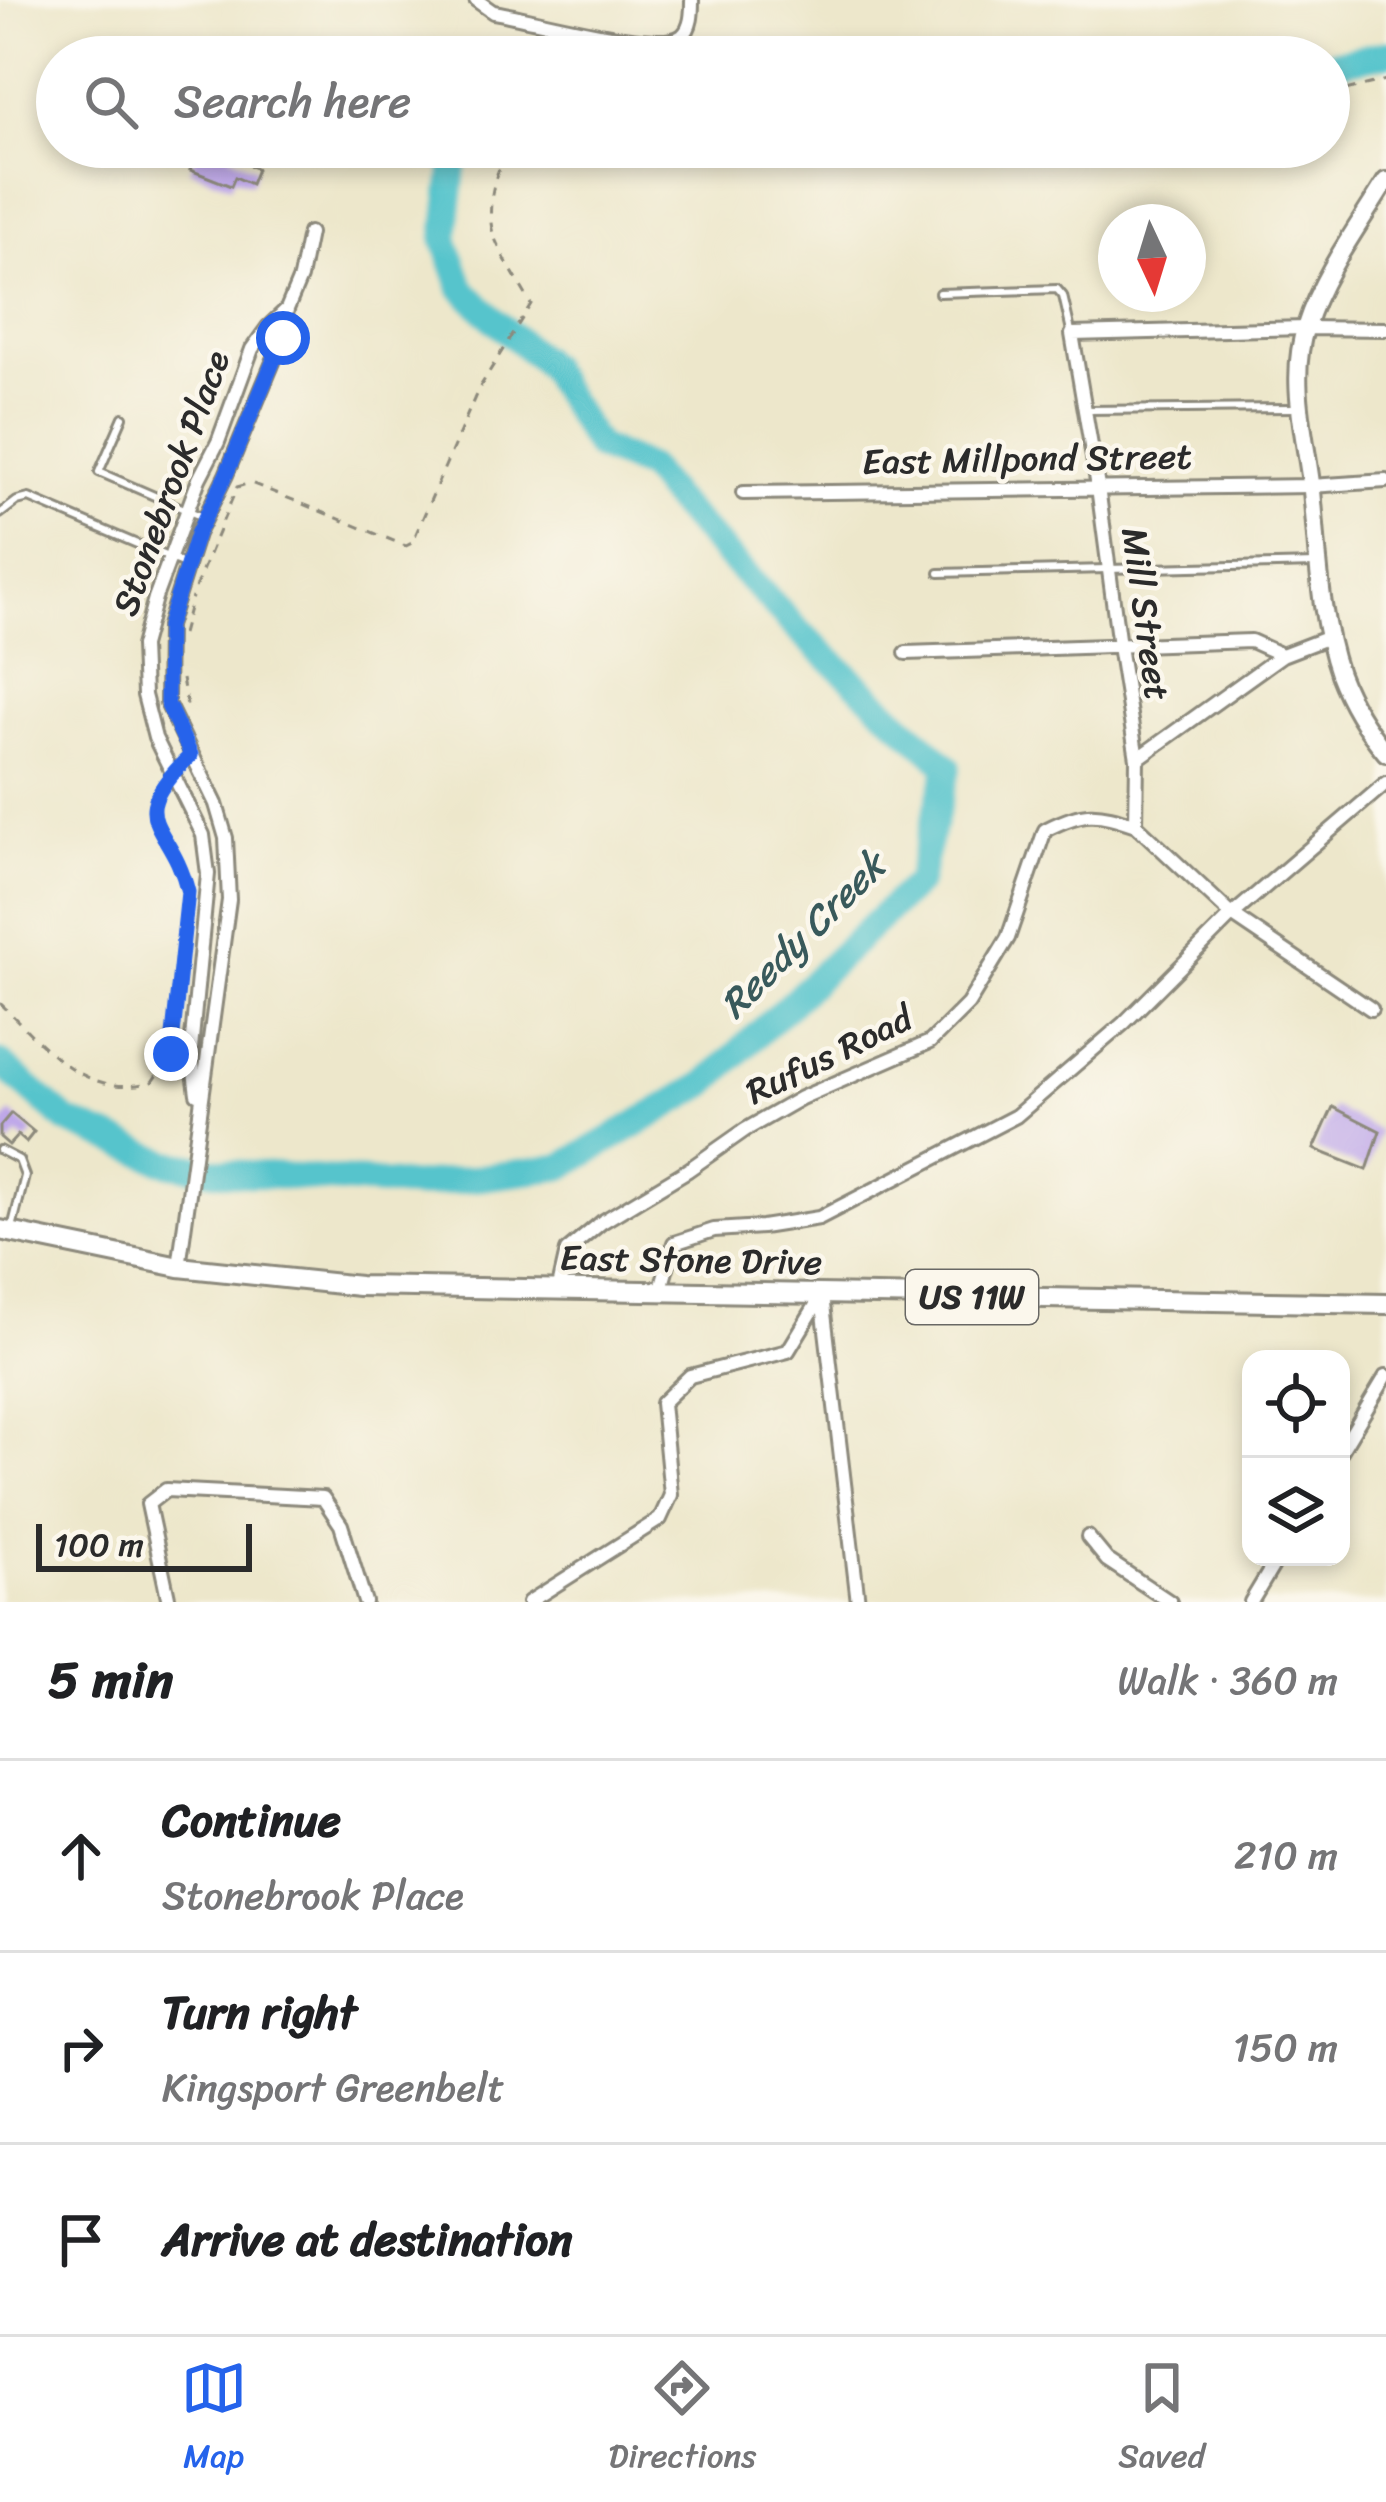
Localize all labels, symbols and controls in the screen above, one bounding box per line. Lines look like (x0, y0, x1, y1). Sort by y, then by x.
search box (36, 36, 1350, 168)
text: Search here (174, 62, 411, 142)
icon: search (78, 69, 144, 135)
north arrow (1098, 204, 1206, 312)
route start (256, 311, 310, 365)
street label: Stonebrook Place (93, 341, 249, 625)
street label: East Millpond Street (861, 424, 1193, 494)
street label: Mill Street (1102, 523, 1190, 705)
water label: Reedy Creek (702, 832, 905, 1035)
street label: Rufus Road (735, 986, 925, 1123)
route end (144, 1027, 198, 1081)
street label: East Stone Drive (559, 1226, 823, 1294)
road number: US 11W (906, 1270, 1038, 1324)
map controls (1242, 1350, 1350, 1566)
button: locate (1242, 1350, 1350, 1458)
button: layers (1242, 1458, 1350, 1566)
text: 100 m (54, 1516, 144, 1574)
scale bar (36, 1518, 252, 1571)
text: 5 min (48, 1635, 173, 1725)
text: Walk · 360 m (1117, 1646, 1338, 1715)
text: Continue (162, 1781, 341, 1861)
text: 210 m (1234, 1821, 1338, 1890)
icon: ahead (48, 1823, 114, 1889)
text: Stonebrook Place (162, 1861, 464, 1930)
text: Turn right (162, 1973, 357, 2053)
text: 150 m (1233, 2013, 1338, 2082)
icon: right (48, 2015, 114, 2081)
text: Kingsport Greenbelt (162, 2053, 505, 2122)
text: Arrive at destination (162, 2200, 572, 2280)
icon: arrive (48, 2207, 114, 2273)
tab: Map (181, 2355, 247, 2485)
tab: Directions (609, 2355, 756, 2485)
tab: Saved (1118, 2355, 1205, 2485)

